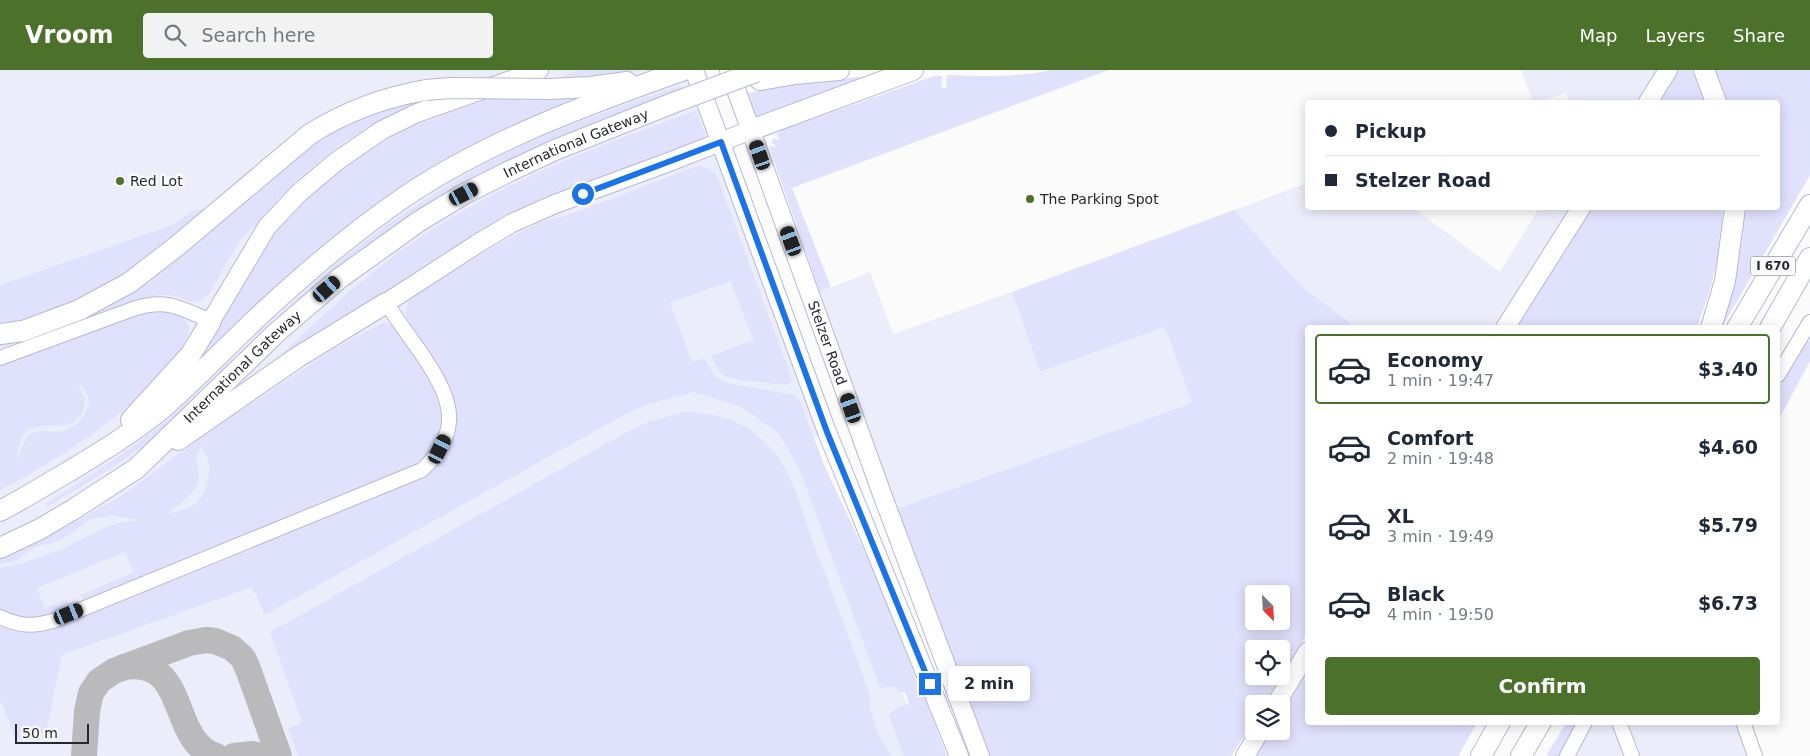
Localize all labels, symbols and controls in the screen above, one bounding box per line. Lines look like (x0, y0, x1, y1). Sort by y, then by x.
search box (143, 13, 493, 58)
text: Vroom (25, 21, 113, 49)
icon: search (161, 21, 189, 49)
text: Search here (201, 24, 316, 46)
text: Map (1579, 25, 1617, 46)
text: Layers (1645, 25, 1705, 46)
text: Share (1733, 25, 1785, 46)
street label: International Gateway (501, 106, 651, 181)
text: Pickup (1355, 120, 1426, 142)
car (748, 138, 771, 172)
text: Stelzer Road (1355, 169, 1491, 191)
place label: Red Lot (130, 173, 183, 189)
marker: Red Lot (114, 175, 126, 187)
car (447, 180, 480, 208)
route start (572, 183, 594, 205)
place label: The Parking Spot (1039, 191, 1159, 207)
marker: The Parking Spot (1024, 193, 1036, 205)
car (778, 224, 803, 258)
road number: I 670 (1750, 257, 1796, 276)
car (310, 273, 343, 305)
street label: Stelzer Road (805, 299, 850, 387)
street label: International Gateway (180, 307, 304, 426)
icon: car (1327, 347, 1372, 392)
text: Economy (1387, 349, 1483, 371)
text: $3.40 (1698, 358, 1758, 380)
text: 1 min · 19:47 (1387, 371, 1494, 390)
car (839, 391, 862, 425)
icon: car (1327, 425, 1372, 470)
text: Comfort (1387, 427, 1474, 449)
car (426, 432, 453, 466)
text: $4.60 (1698, 436, 1758, 458)
text: 2 min · 19:48 (1387, 449, 1494, 468)
icon: car (1327, 503, 1372, 548)
text: XL (1387, 505, 1414, 527)
text: $5.79 (1698, 514, 1758, 536)
text: 3 min · 19:49 (1387, 527, 1494, 546)
icon: car (1327, 581, 1372, 626)
text: Black (1387, 583, 1445, 605)
north arrow (1245, 585, 1290, 630)
map controls (1245, 585, 1290, 740)
text: $6.73 (1698, 592, 1758, 614)
car (52, 601, 85, 627)
text: 4 min · 19:50 (1387, 605, 1494, 624)
button: locate (1245, 640, 1290, 685)
button: Confirm (1325, 657, 1760, 715)
callout: 2 min (948, 666, 1030, 702)
route end (919, 673, 941, 695)
text: 2 min (964, 674, 1014, 693)
button: layers (1245, 695, 1290, 740)
scale bar (15, 721, 89, 744)
text: 50 m (22, 725, 58, 741)

